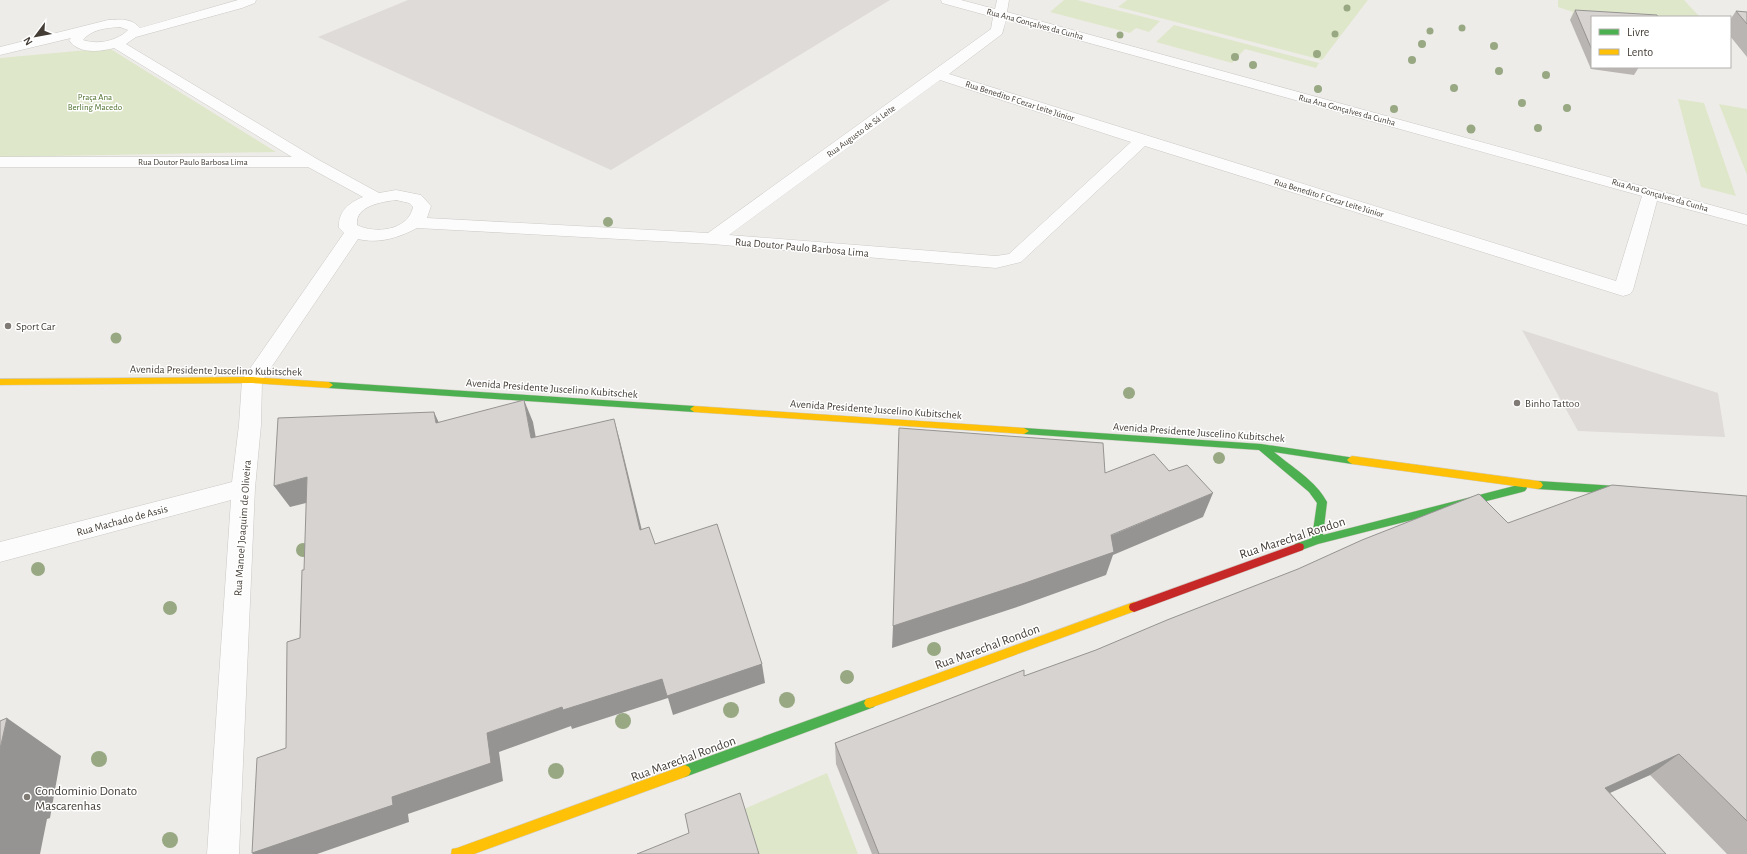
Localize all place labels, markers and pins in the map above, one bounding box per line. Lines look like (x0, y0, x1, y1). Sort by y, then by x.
marker: Sport Car (3, 321, 13, 331)
place label: Sport Car (16, 321, 56, 332)
marker: Binho Tattoo (1512, 398, 1522, 408)
place label: Binho Tattoo (1525, 398, 1580, 409)
place label: Condominio Donato Mascarenhas (35, 785, 137, 813)
marker: Condominio Donato Mascarenhas (22, 792, 32, 802)

